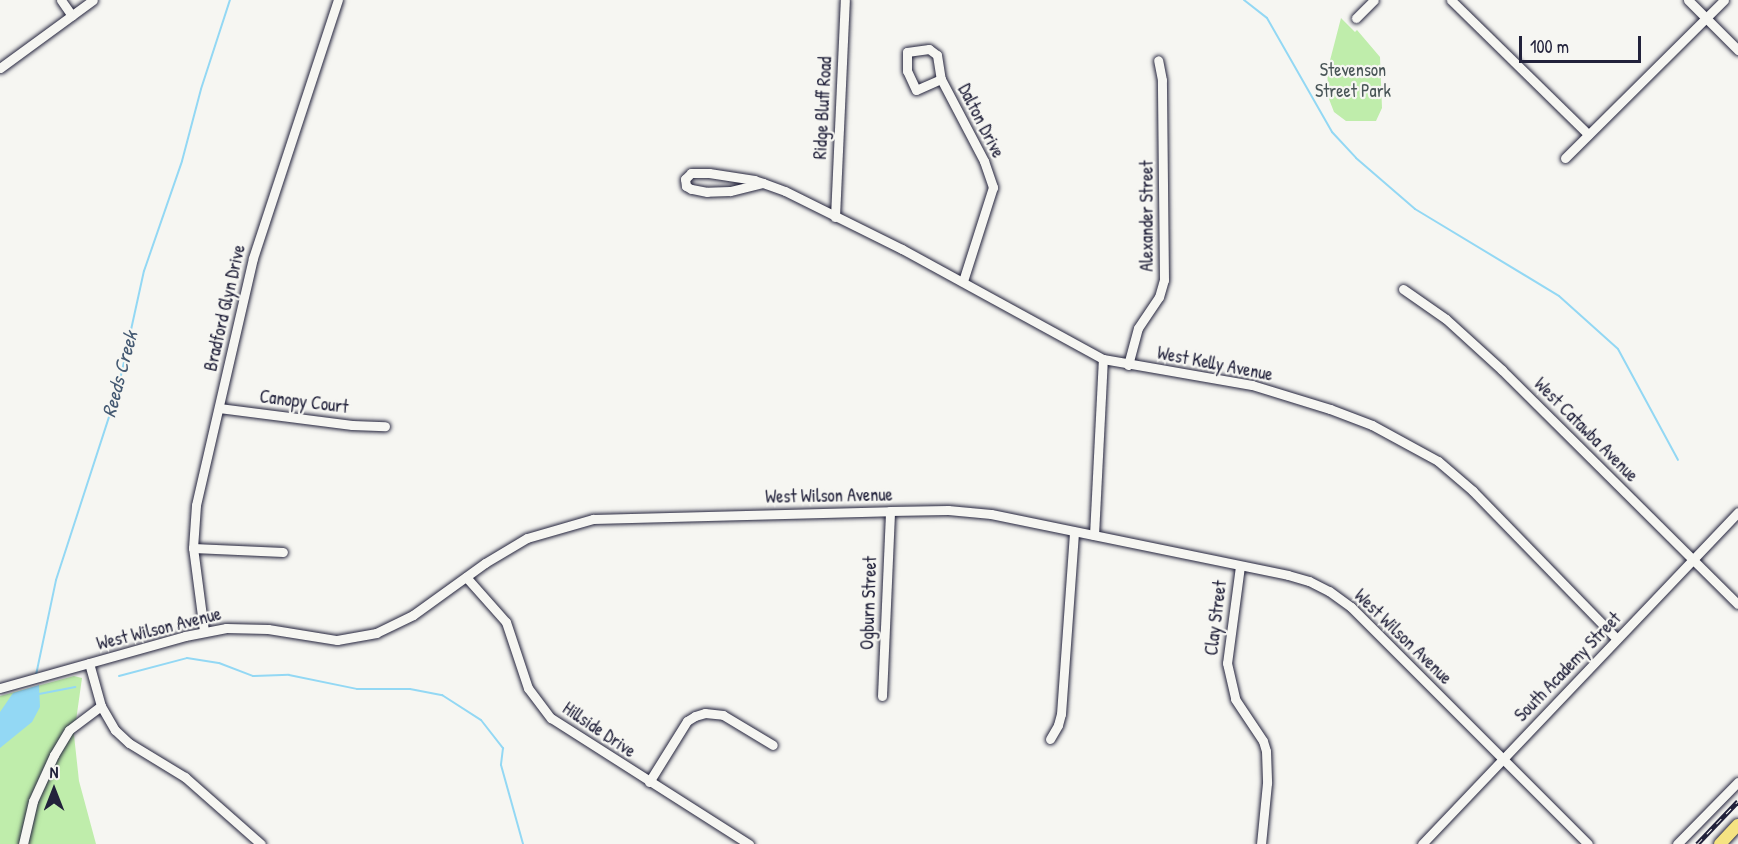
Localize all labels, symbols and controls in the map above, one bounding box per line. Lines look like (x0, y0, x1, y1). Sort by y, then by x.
scale bar (1522, 24, 1644, 62)
text: 100 m (1530, 34, 1569, 59)
street label: Ridge Bluff Road (810, 56, 836, 160)
park label: Stevenson Street Park (1315, 60, 1391, 103)
street label: Dalton Drive (953, 80, 1009, 162)
street label: Alexander Street (1136, 160, 1158, 272)
street label: Bradford Glyn Drive (200, 243, 250, 373)
water label: Reeds Creek (96, 328, 142, 420)
street label: West Kelly Avenue (1155, 342, 1275, 386)
street label: West Catawba Avenue (1529, 373, 1643, 487)
street label: Canopy Court (258, 386, 350, 418)
street label: West Wilson Avenue (765, 484, 893, 508)
street label: Ogburn Street (857, 556, 881, 650)
street label: Clay Street (1201, 579, 1231, 657)
street label: West Wilson Avenue (1350, 585, 1456, 689)
street label: West Wilson Avenue (95, 603, 223, 655)
street label: South Academy Street (1510, 608, 1626, 726)
street label: Hillside Drive (558, 698, 640, 762)
north arrow (24, 760, 84, 820)
text: N (50, 761, 58, 783)

